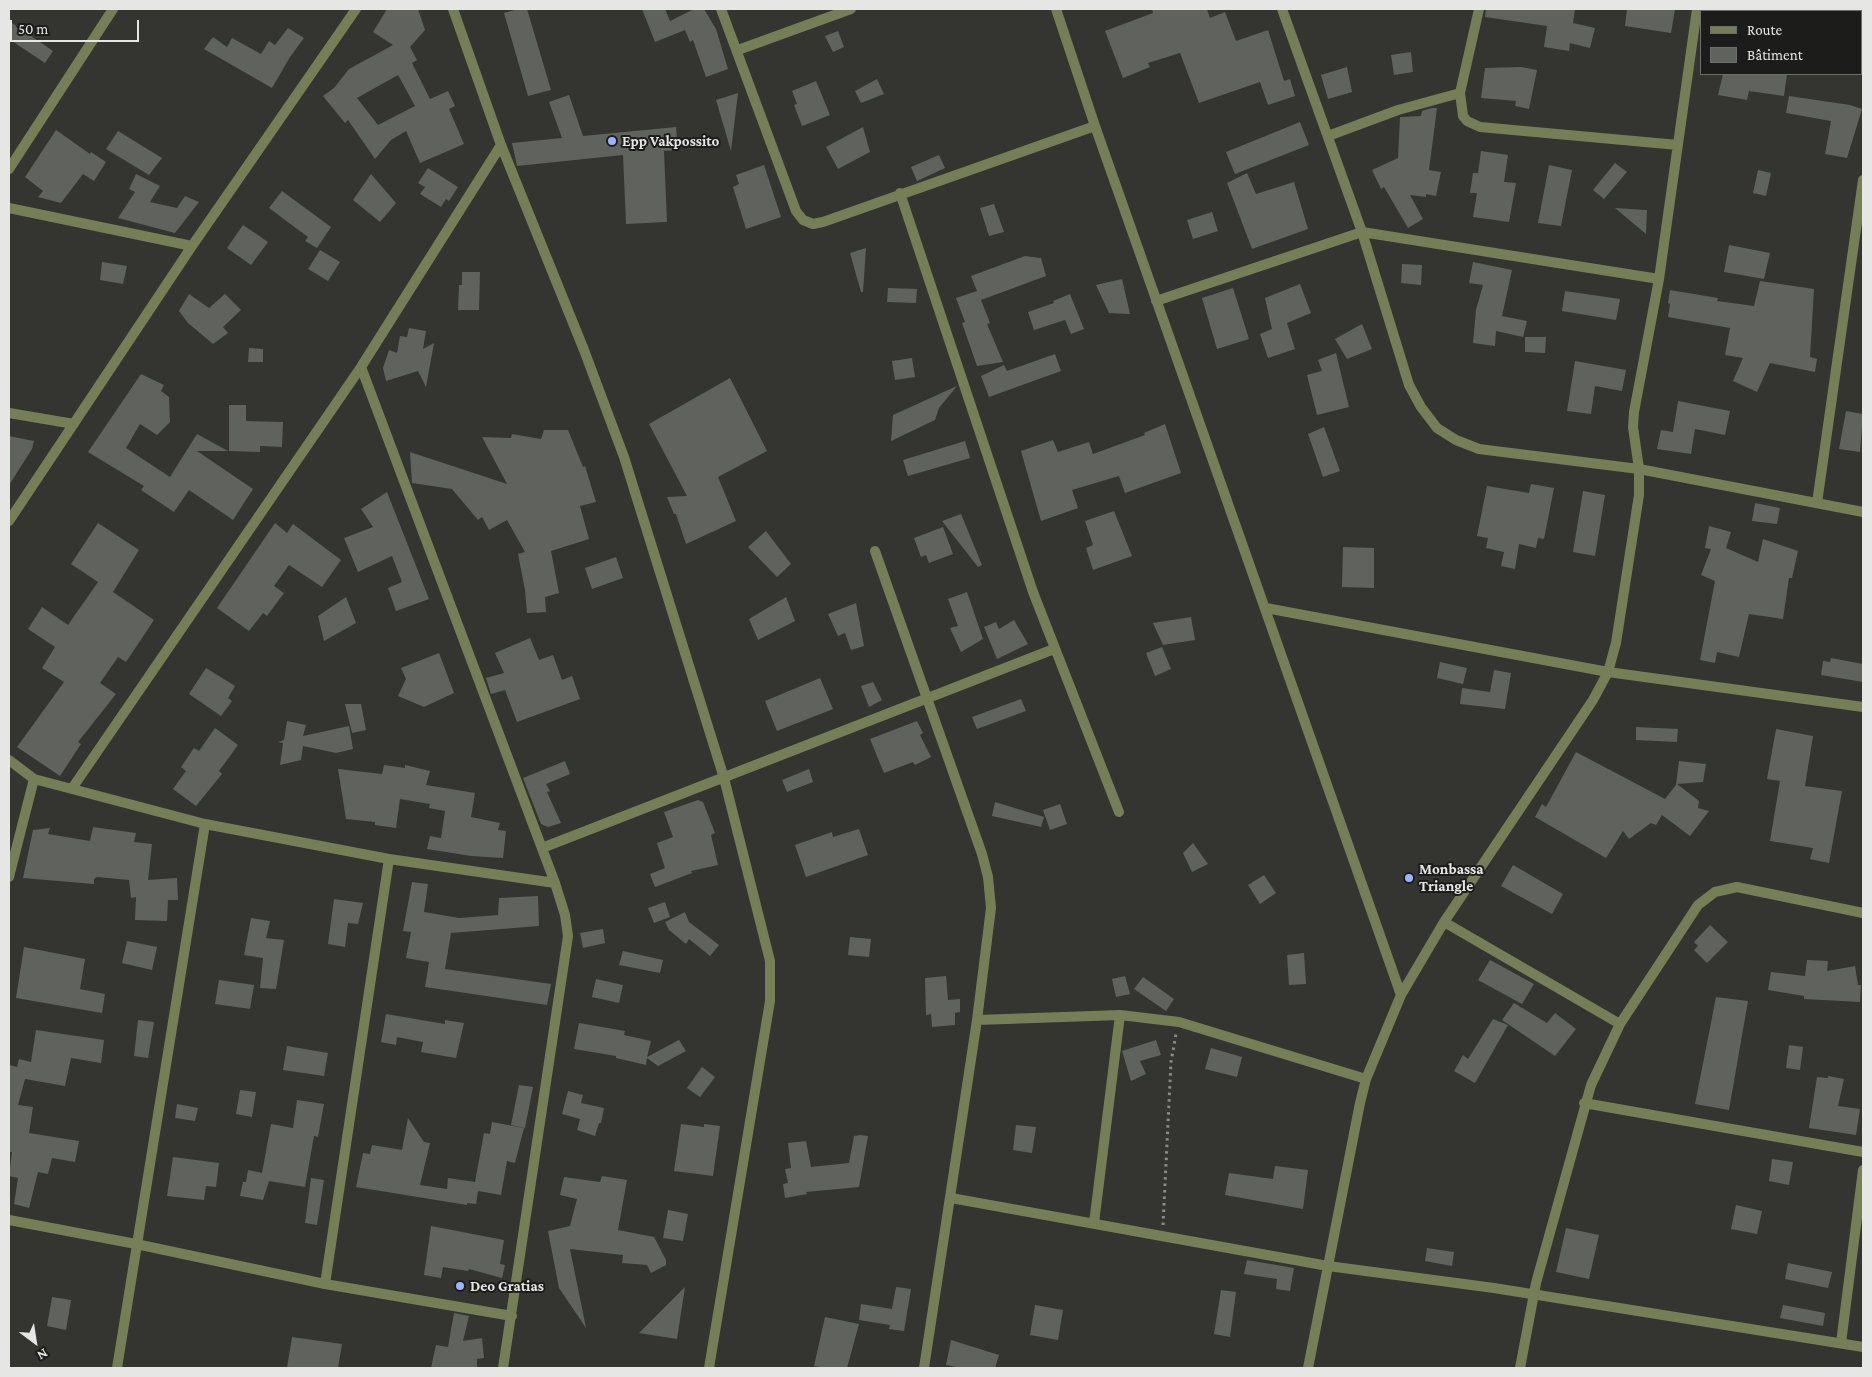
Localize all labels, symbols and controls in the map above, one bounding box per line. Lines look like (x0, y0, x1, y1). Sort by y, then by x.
scale bar (12, 10, 141, 42)
legend (1700, 10, 1862, 75)
text: 50 m (18, 21, 48, 37)
text: Route (1747, 22, 1782, 38)
text: Bâtiment (1747, 47, 1803, 63)
place label: Epp Vakpossito (622, 132, 719, 150)
marker: Epp Vakpossito (606, 135, 618, 147)
place label: Monbassa Triangle (1419, 860, 1483, 895)
marker: Monbassa Triangle (1403, 872, 1415, 884)
place label: Deo Gratias (470, 1277, 544, 1295)
marker: Deo Gratias (454, 1280, 466, 1292)
north arrow (10, 1317, 60, 1367)
text: N (35, 1346, 51, 1364)

